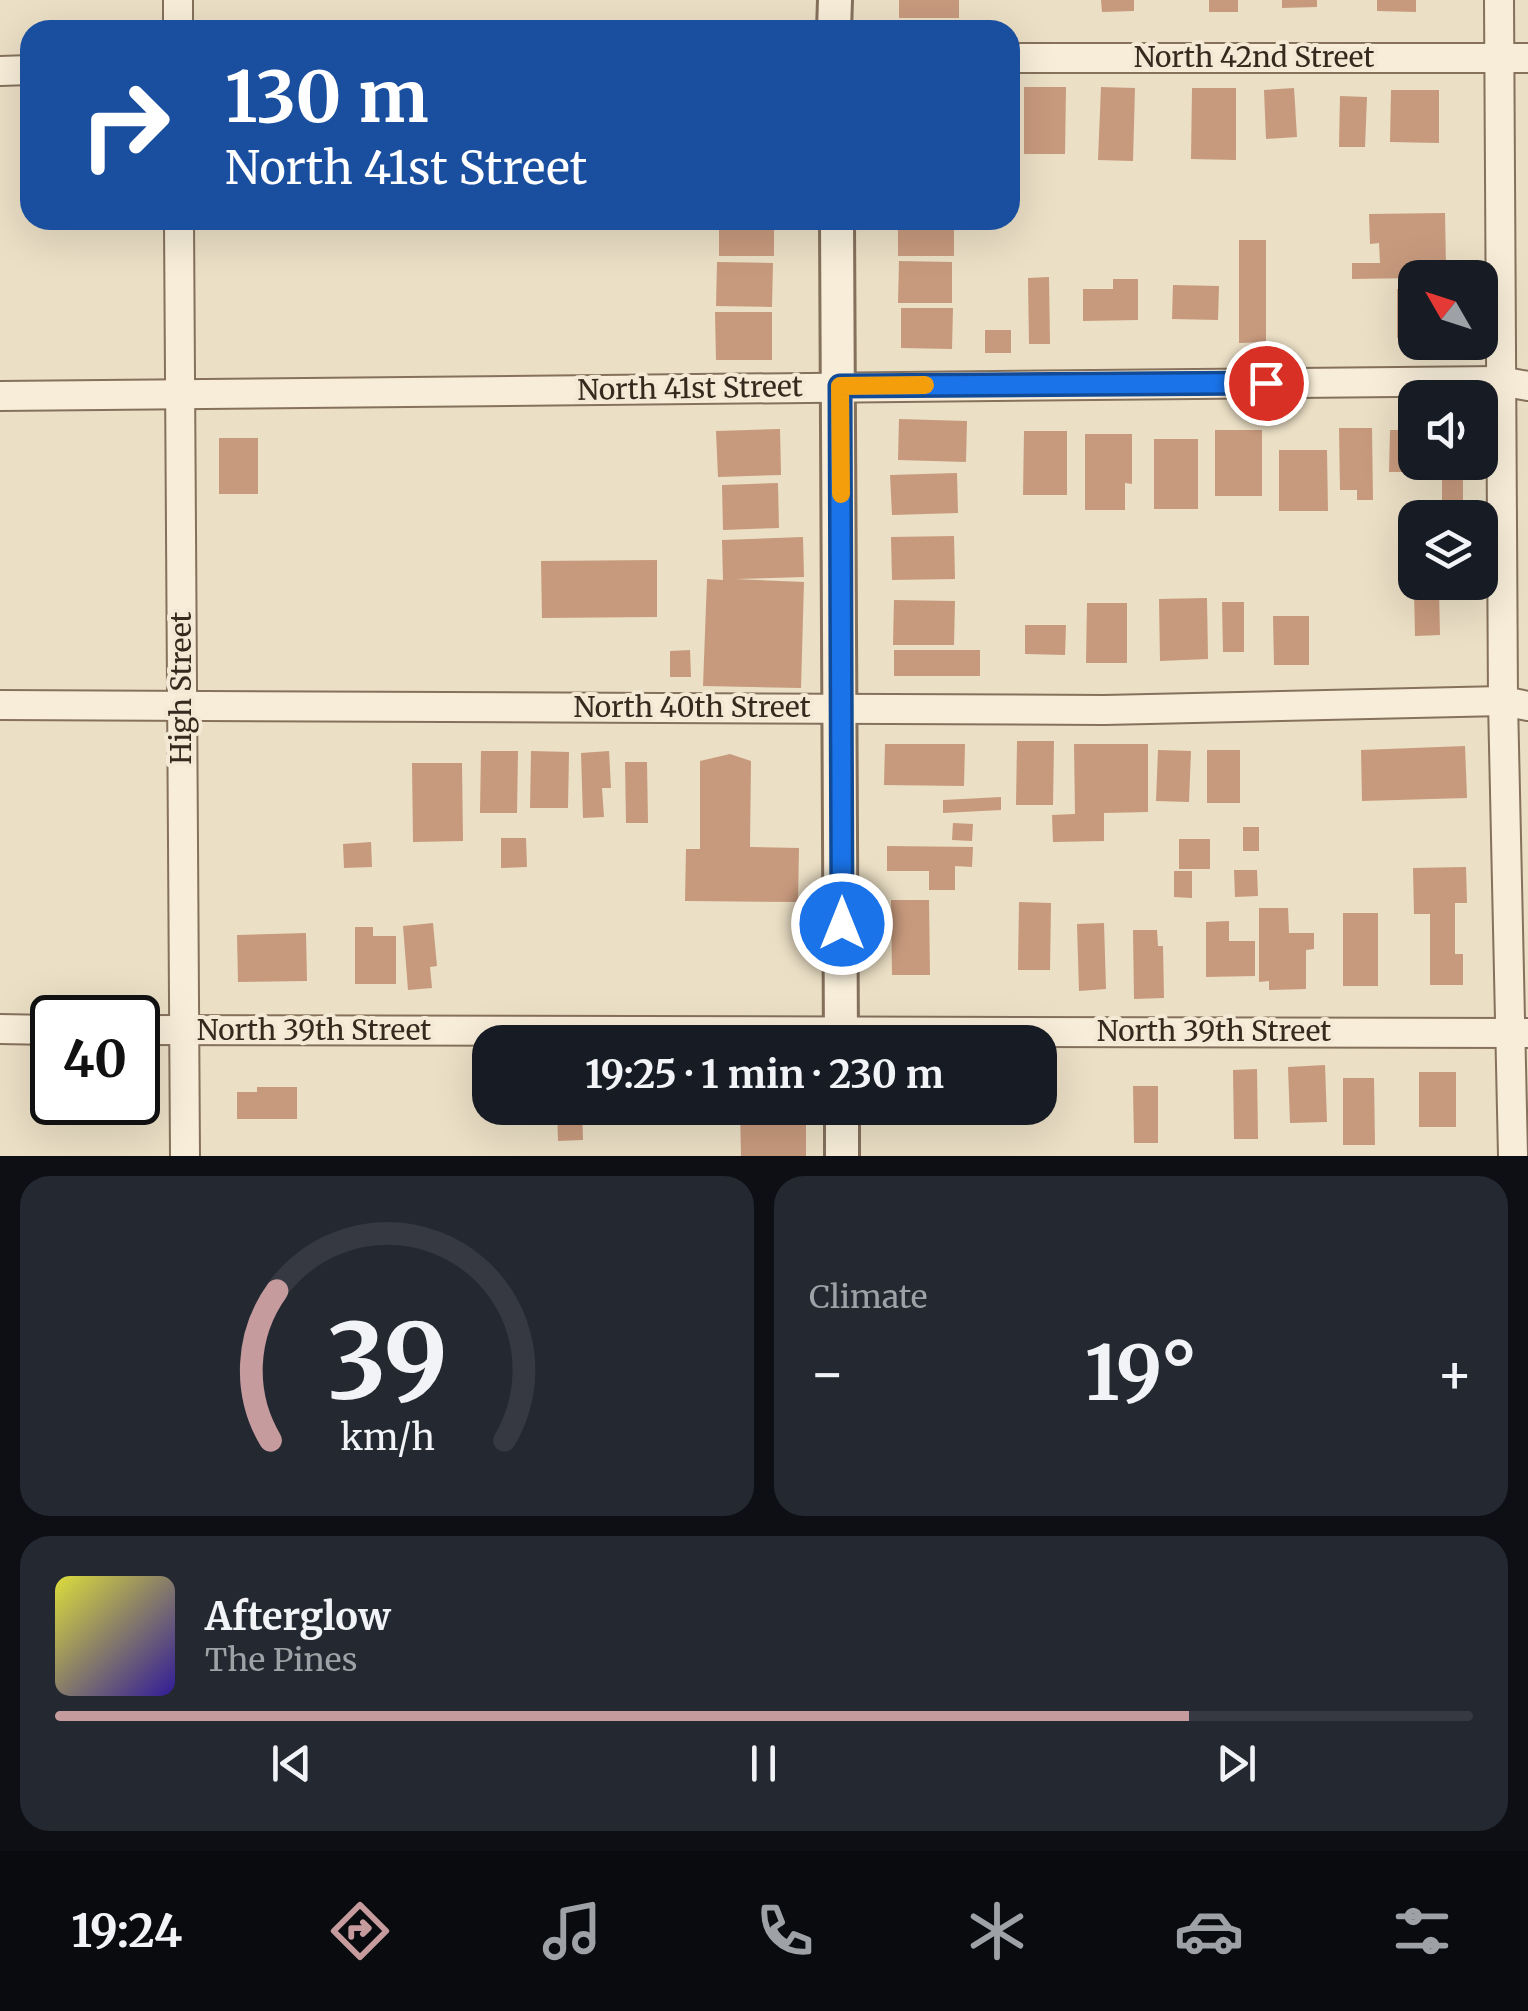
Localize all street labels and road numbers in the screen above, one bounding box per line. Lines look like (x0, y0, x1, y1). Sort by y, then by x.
street label: North 42nd Street (1134, 39, 1374, 75)
street label: North 41st Street (577, 368, 803, 408)
street label: High Street (163, 611, 199, 764)
street label: North 40th Street (573, 689, 811, 725)
street label: North 39th Street (197, 1012, 431, 1048)
street label: North 39th Street (1097, 1013, 1331, 1049)

